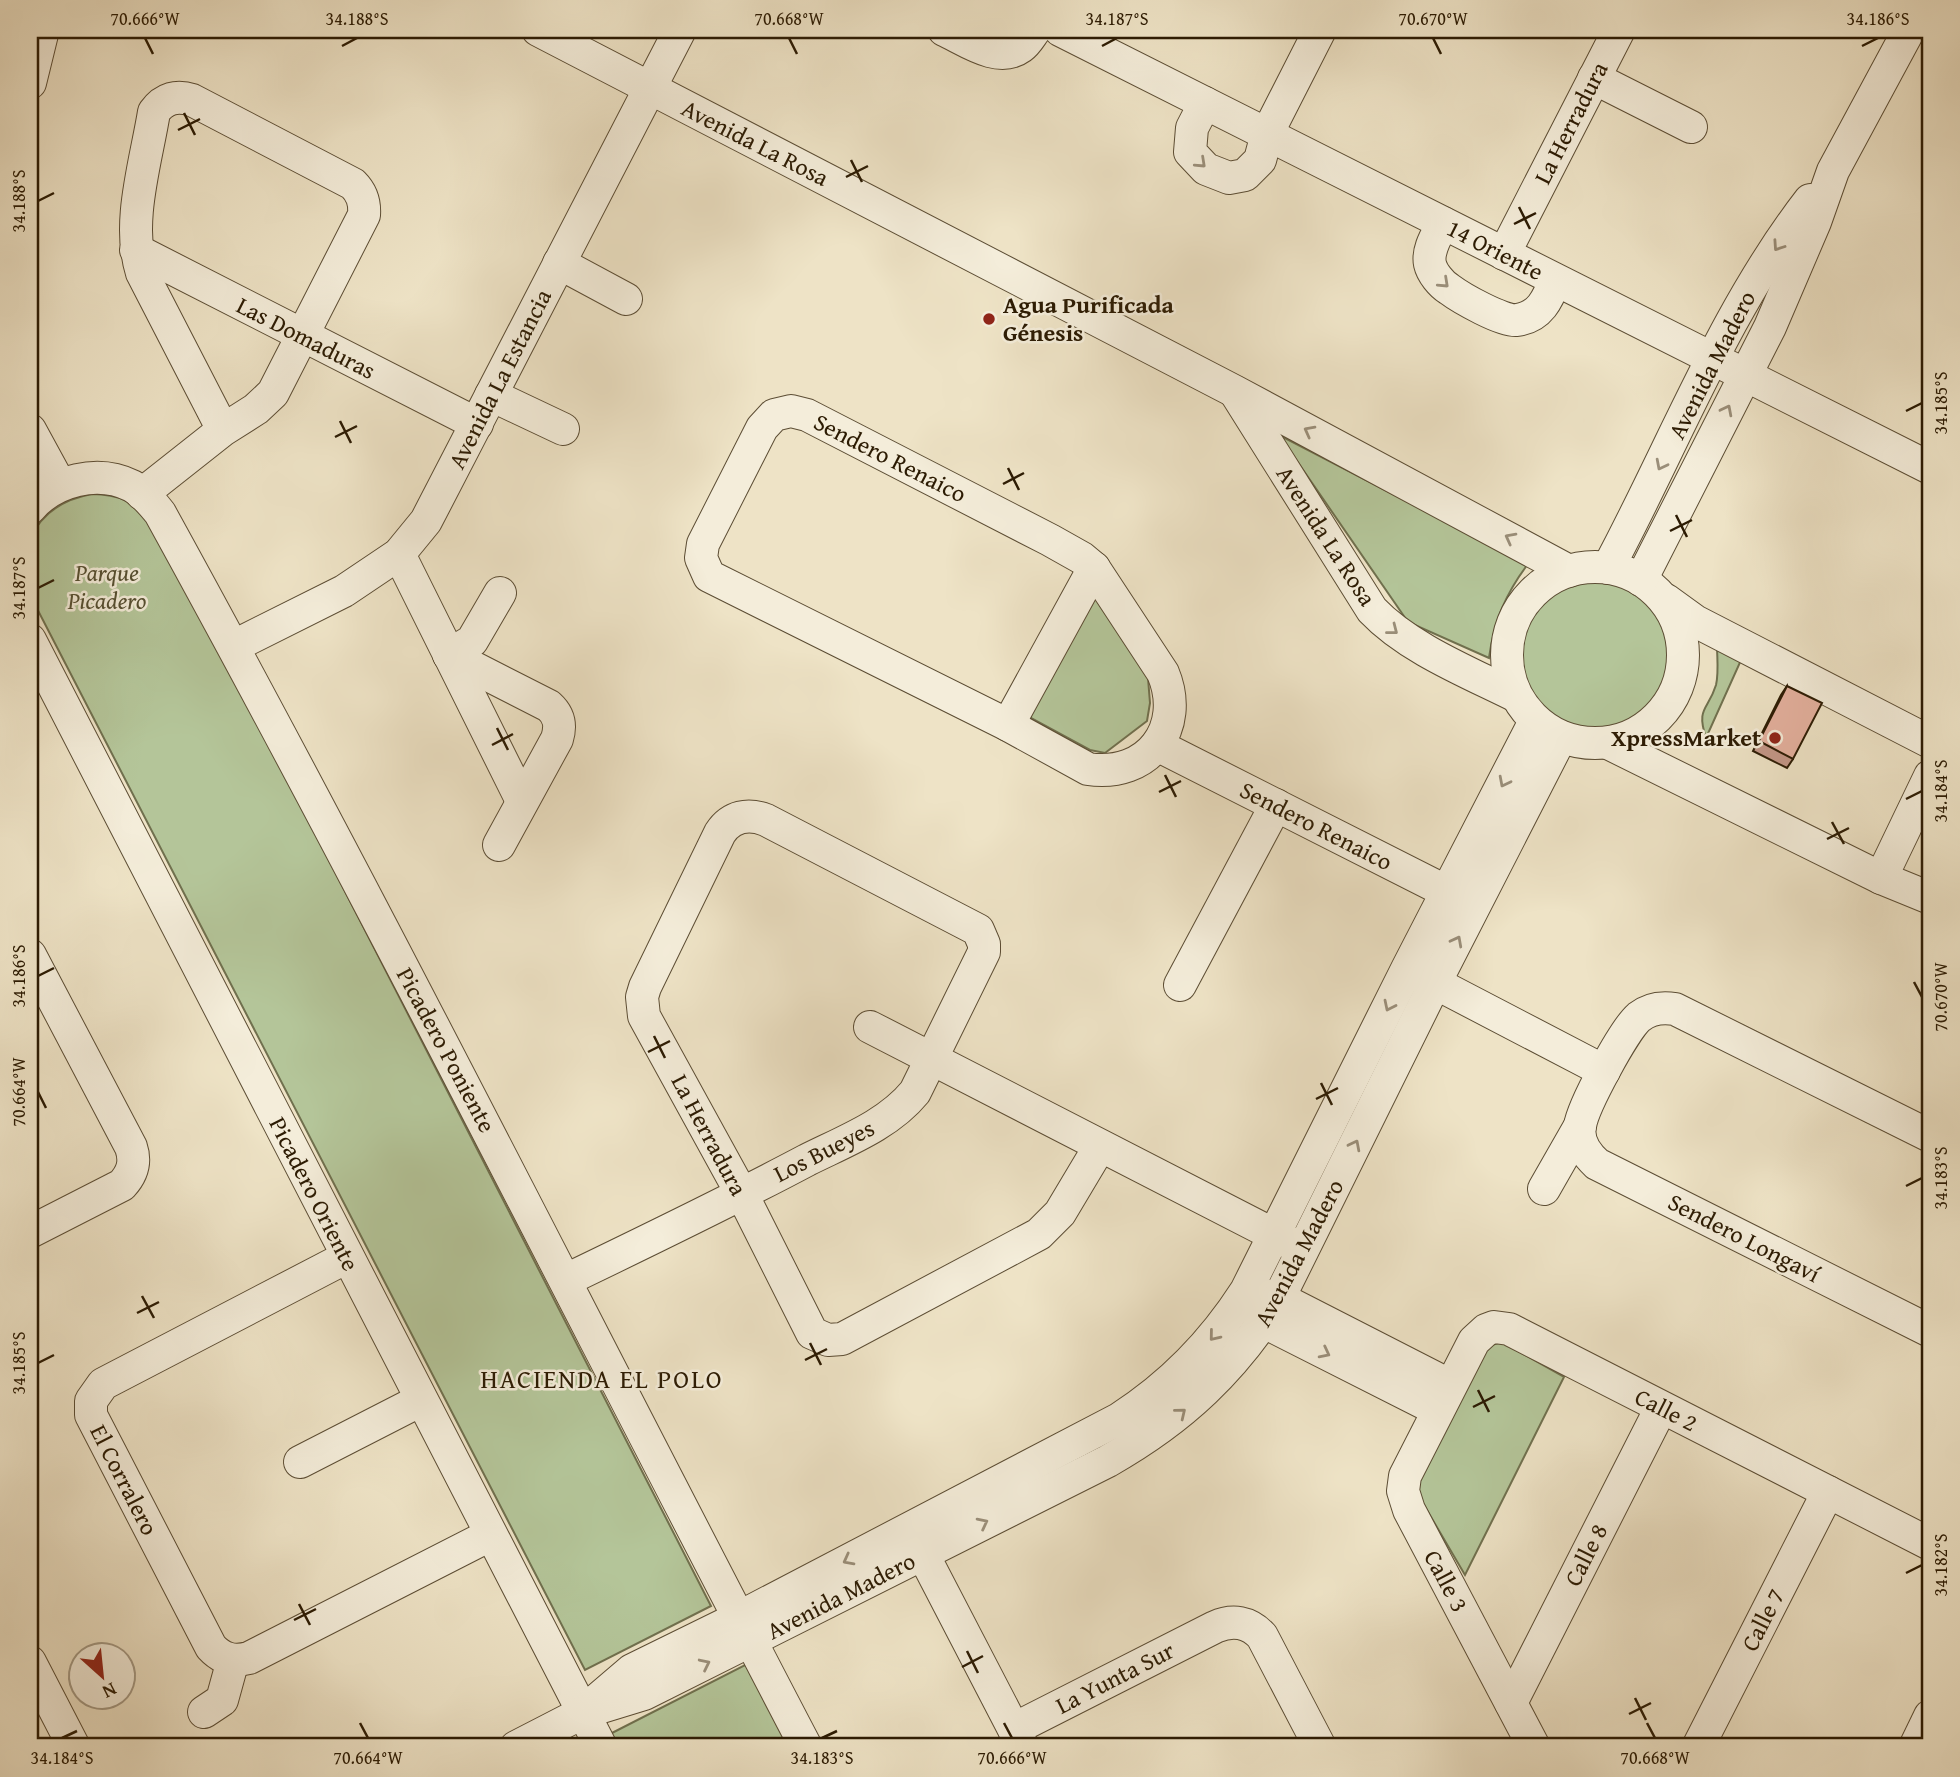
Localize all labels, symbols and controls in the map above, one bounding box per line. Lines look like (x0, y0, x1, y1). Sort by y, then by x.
text: 70.666°W (110, 5, 180, 32)
text: 34.188°S (326, 5, 389, 32)
text: 70.668°W (754, 5, 824, 32)
text: 34.187°S (1086, 5, 1149, 32)
text: 70.670°W (1398, 5, 1468, 32)
text: 34.186°S (1847, 5, 1910, 32)
street label: La Herradura (1525, 55, 1617, 190)
street label: Avenida La Rosa (676, 90, 835, 195)
one-way arrow (1193, 154, 1206, 167)
text: 34.188°S (5, 169, 32, 232)
street label: 14 Oriente (1441, 210, 1550, 289)
one-way arrow (1774, 238, 1786, 251)
one-way arrow (1436, 275, 1449, 287)
street label: Avenida La Estancia (439, 282, 560, 475)
street label: Avenida Madero (1659, 284, 1764, 445)
street label: Las Domaduras (231, 287, 382, 388)
place label: Agua Purificada Génesis (1003, 287, 1175, 350)
marker: Agua Purificada Génesis (981, 311, 997, 327)
text: 34.185°S (1927, 371, 1954, 434)
street label: Sendero Renaico (808, 404, 973, 511)
one-way arrow (1719, 405, 1733, 417)
one-way arrow (1304, 425, 1316, 439)
one-way arrow (1655, 458, 1669, 470)
street label: Avenida La Rosa (1268, 459, 1385, 613)
one-way arrow (1504, 533, 1517, 546)
park label: Parque Picadero (67, 555, 146, 618)
text: 34.187°S (5, 556, 32, 619)
one-way arrow (1386, 621, 1398, 634)
place label: XpressMarket (1611, 720, 1761, 755)
marker: XpressMarket (1767, 730, 1783, 746)
text: 34.184°S (1927, 759, 1954, 822)
street label: Sendero Renaico (1234, 772, 1399, 879)
one-way arrow (1498, 775, 1512, 787)
one-way arrow (1449, 936, 1462, 948)
text: 34.186°S (5, 944, 32, 1007)
street label: Picadero Poniente (388, 961, 505, 1139)
text: 70.670°W (1927, 962, 1954, 1032)
one-way arrow (1383, 999, 1397, 1011)
text: 70.664°W (5, 1057, 32, 1127)
street label: La Herradura (663, 1068, 756, 1202)
street label: Los Bueyes (767, 1110, 880, 1191)
street label: Picadero Oriente (261, 1111, 368, 1277)
one-way arrow (1347, 1140, 1361, 1152)
text: 34.183°S (1927, 1146, 1954, 1209)
street label: Avenida Madero (1245, 1173, 1352, 1333)
street label: Sendero Longaví (1662, 1184, 1828, 1292)
one-way arrow (1210, 1329, 1223, 1341)
text: 34.185°S (5, 1331, 32, 1394)
one-way arrow (1318, 1345, 1330, 1358)
district label: HACIENDA EL POLO (480, 1359, 724, 1398)
street label: Calle 2 (1629, 1379, 1704, 1440)
one-way arrow (1174, 1408, 1186, 1421)
street label: El Corralero (82, 1418, 167, 1541)
street label: Calle 8 (1555, 1517, 1616, 1592)
one-way arrow (976, 1518, 988, 1532)
text: 34.182°S (1927, 1533, 1954, 1596)
street label: Avenida Madero (760, 1543, 921, 1648)
street label: Calle 3 (1416, 1543, 1477, 1618)
one-way arrow (843, 1551, 856, 1565)
street label: Calle 7 (1732, 1582, 1793, 1657)
street label: La Yunta Sur (1049, 1633, 1180, 1722)
north arrow (66, 1640, 136, 1710)
one-way arrow (698, 1659, 710, 1673)
text: N (97, 1676, 122, 1707)
text: 34.184°S (31, 1744, 94, 1771)
text: 70.664°W (333, 1744, 403, 1771)
text: 34.183°S (791, 1744, 854, 1771)
text: 70.666°W (977, 1744, 1047, 1771)
text: 70.668°W (1620, 1744, 1690, 1771)

